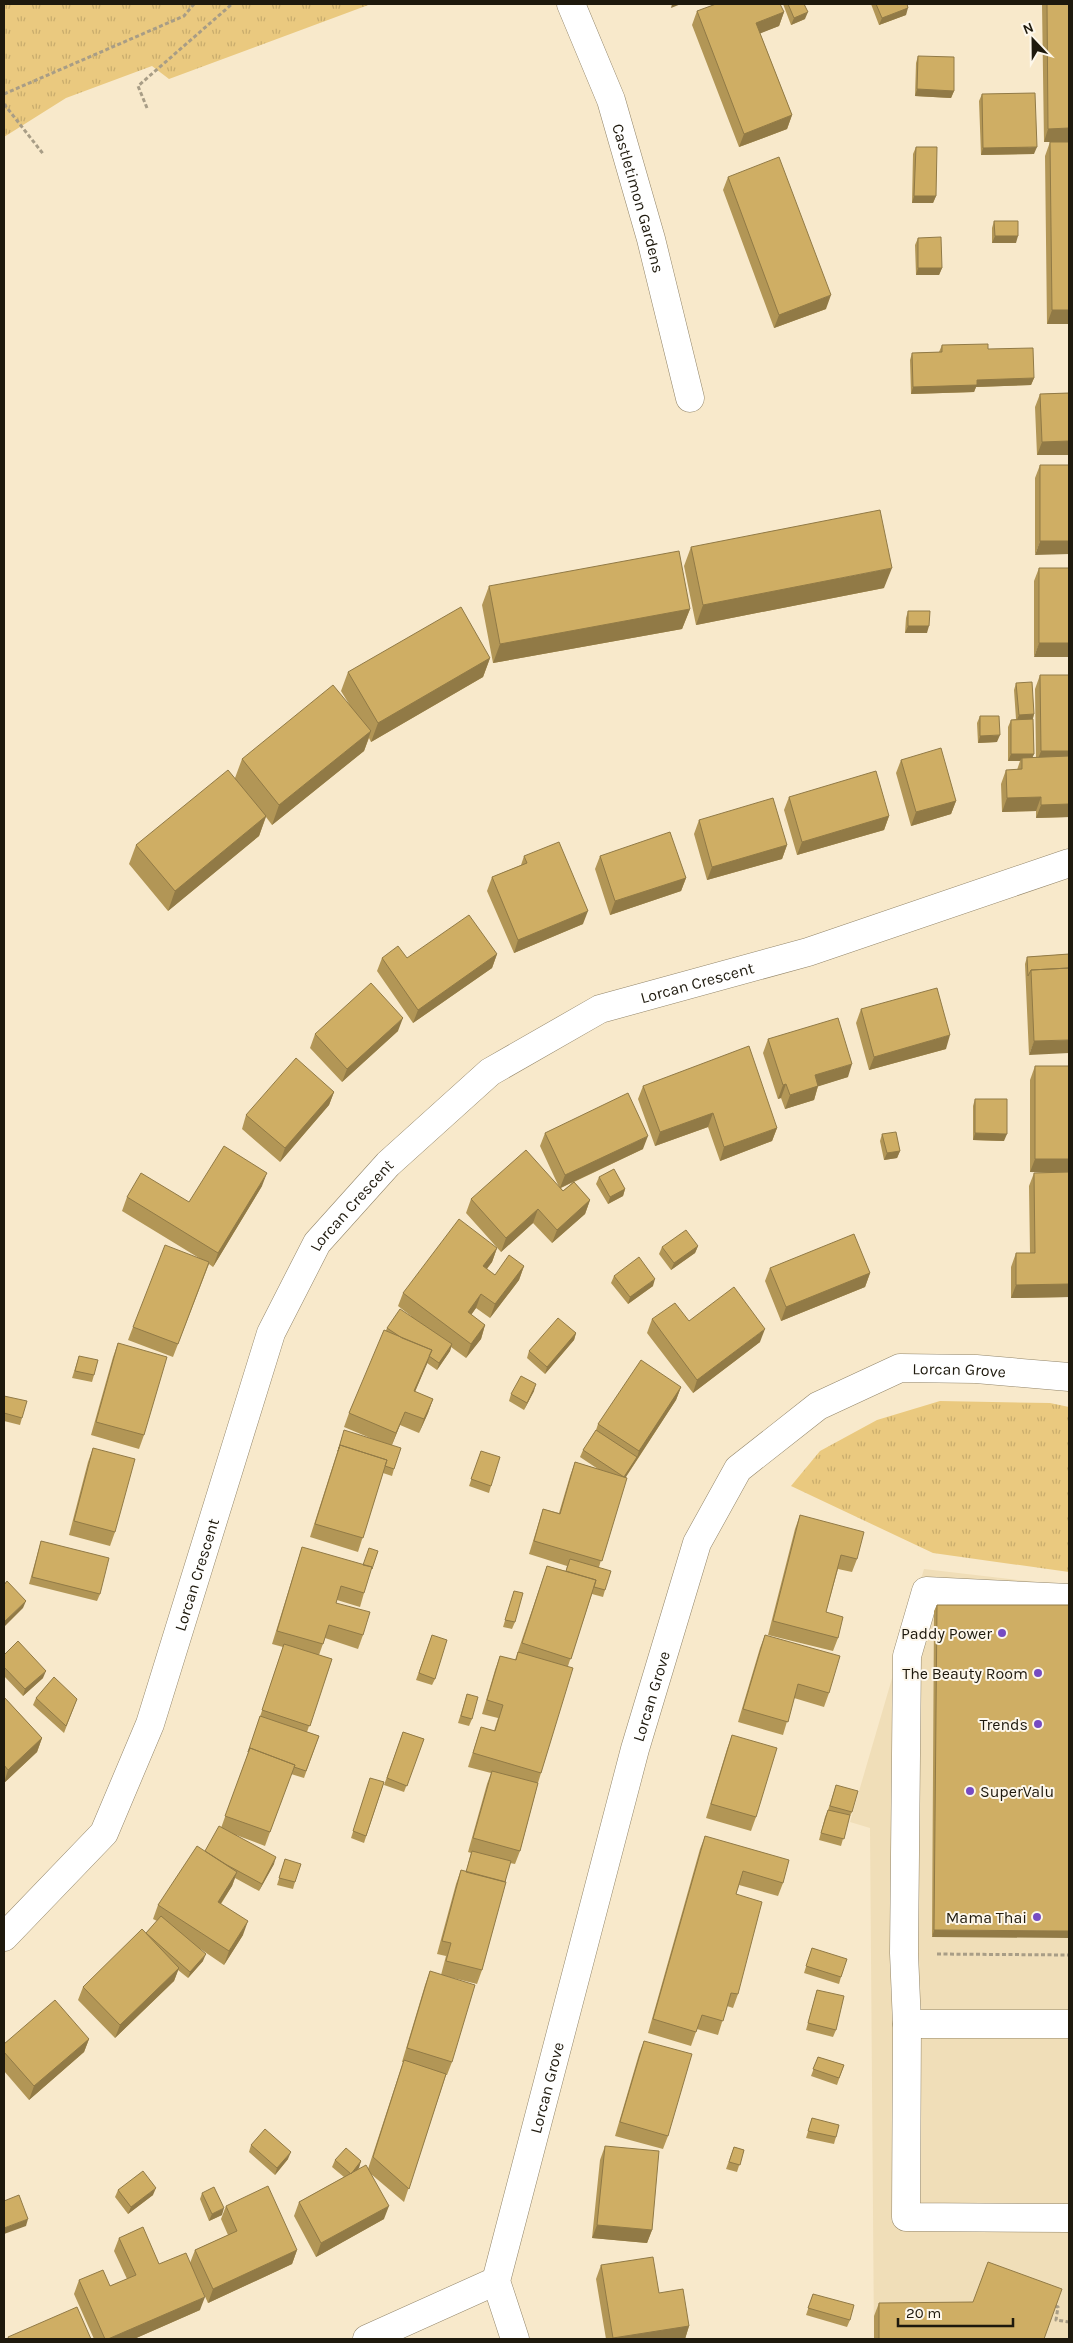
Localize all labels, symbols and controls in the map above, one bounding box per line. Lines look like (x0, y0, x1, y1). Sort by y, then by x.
north arrow (1008, 15, 1058, 65)
text: N (1020, 19, 1036, 38)
street label: Castletimon Gardens (609, 121, 668, 275)
street label: Lorcan Crescent (638, 958, 756, 1007)
street label: Lorcan Crescent (305, 1155, 397, 1254)
street label: Lorcan Grove (912, 1359, 1007, 1381)
street label: Lorcan Crescent (170, 1516, 223, 1633)
place label: Paddy Power (901, 1624, 992, 1643)
marker: Paddy Power (996, 1627, 1008, 1639)
street label: Lorcan Grove (628, 1649, 673, 1744)
place label: The Beauty Room (902, 1664, 1028, 1683)
marker: The Beauty Room (1032, 1667, 1044, 1679)
place label: Trends (980, 1715, 1028, 1734)
marker: Trends (1032, 1718, 1044, 1730)
place label: SuperValu (980, 1782, 1054, 1801)
marker: SuperValu (964, 1785, 976, 1797)
place label: Mama Thai (946, 1908, 1027, 1927)
marker: Mama Thai (1031, 1911, 1043, 1923)
street label: Lorcan Grove (526, 2040, 568, 2135)
scale bar (898, 2296, 1013, 2328)
text: 20 m (906, 2304, 941, 2322)

